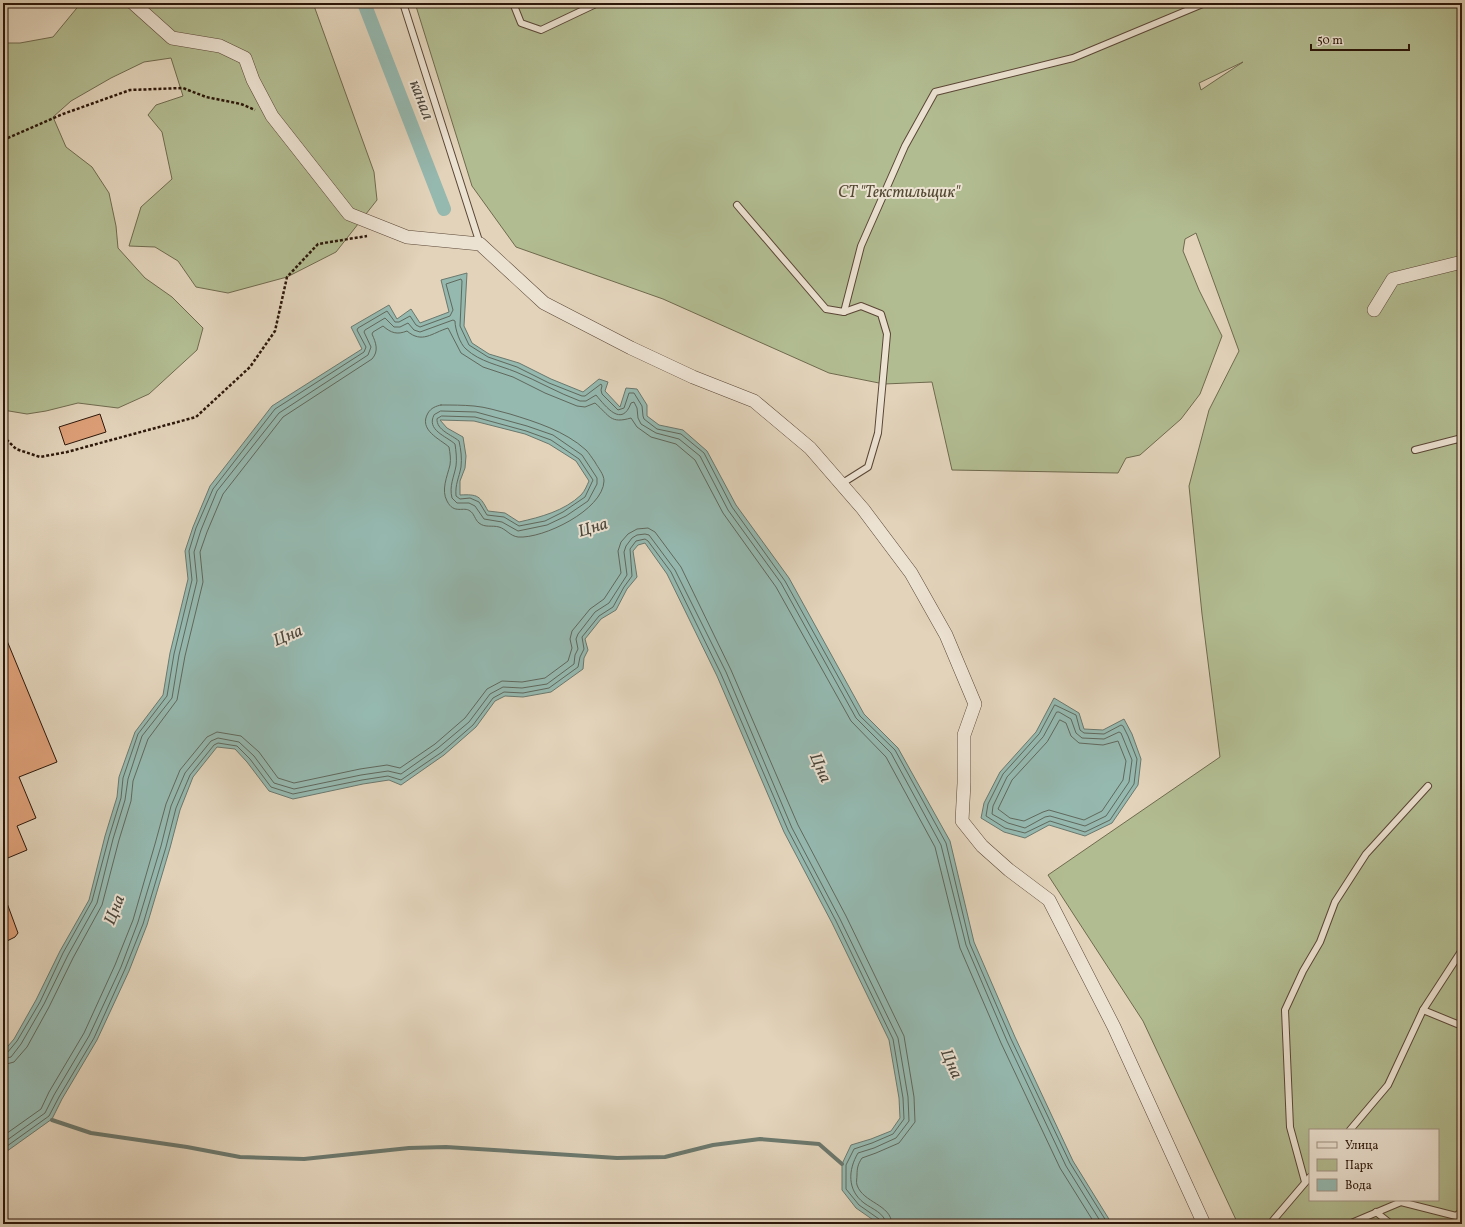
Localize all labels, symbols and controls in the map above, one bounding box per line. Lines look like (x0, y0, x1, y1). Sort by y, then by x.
scale bar (1311, 26, 1409, 52)
text: 50 m (1317, 33, 1343, 49)
water label: канал (403, 77, 439, 123)
park label: СТ "Текстильщик" (838, 182, 961, 204)
water label: Цна (575, 513, 611, 543)
water label: Цна (270, 620, 306, 652)
water label: Цна (803, 750, 837, 786)
water label: Цна (99, 892, 131, 928)
water label: Цна (934, 1046, 968, 1082)
legend (1309, 1129, 1439, 1201)
text: Улица (1345, 1138, 1378, 1154)
text: Парк (1345, 1158, 1373, 1174)
text: Вода (1345, 1178, 1372, 1194)

